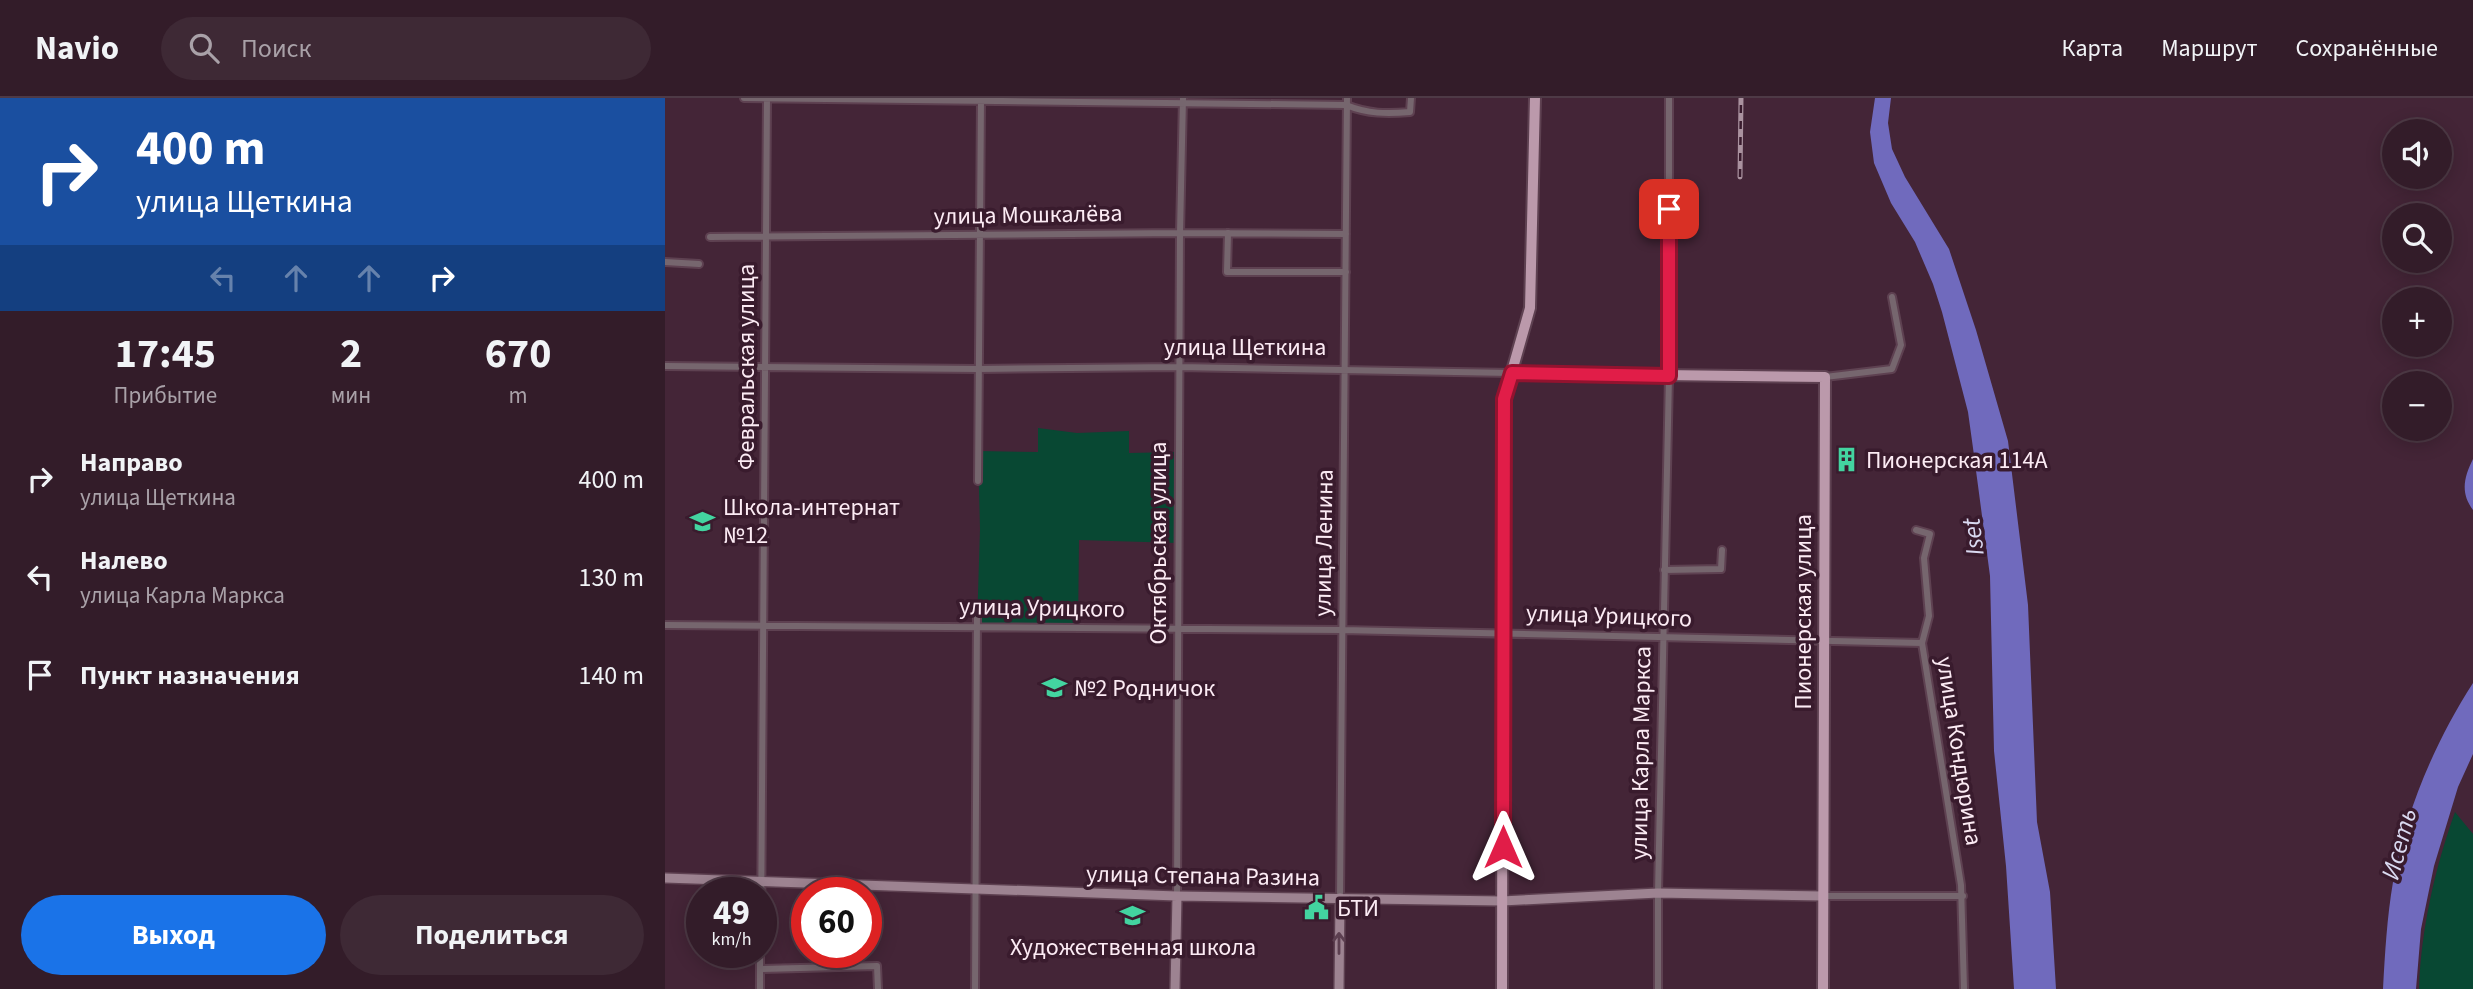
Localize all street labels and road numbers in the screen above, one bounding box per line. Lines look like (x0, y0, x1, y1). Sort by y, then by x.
street label: улица Мошкалёва (933, 196, 1123, 234)
street label: Февральская улица (729, 264, 764, 470)
street label: улица Щеткина (1164, 330, 1326, 365)
street label: Октябрьская улица (1141, 442, 1176, 644)
street label: улица Ленина (1305, 469, 1343, 617)
street label: Пионерская улица (1786, 514, 1821, 710)
street label: улица Урицкого (959, 589, 1125, 627)
street label: улица Урицкого (1525, 596, 1693, 636)
street label: улица Карла Маркса (1622, 646, 1660, 860)
street label: улица Кондюрина (1927, 654, 1991, 848)
street label: улица Степана Разина (1086, 856, 1320, 896)

